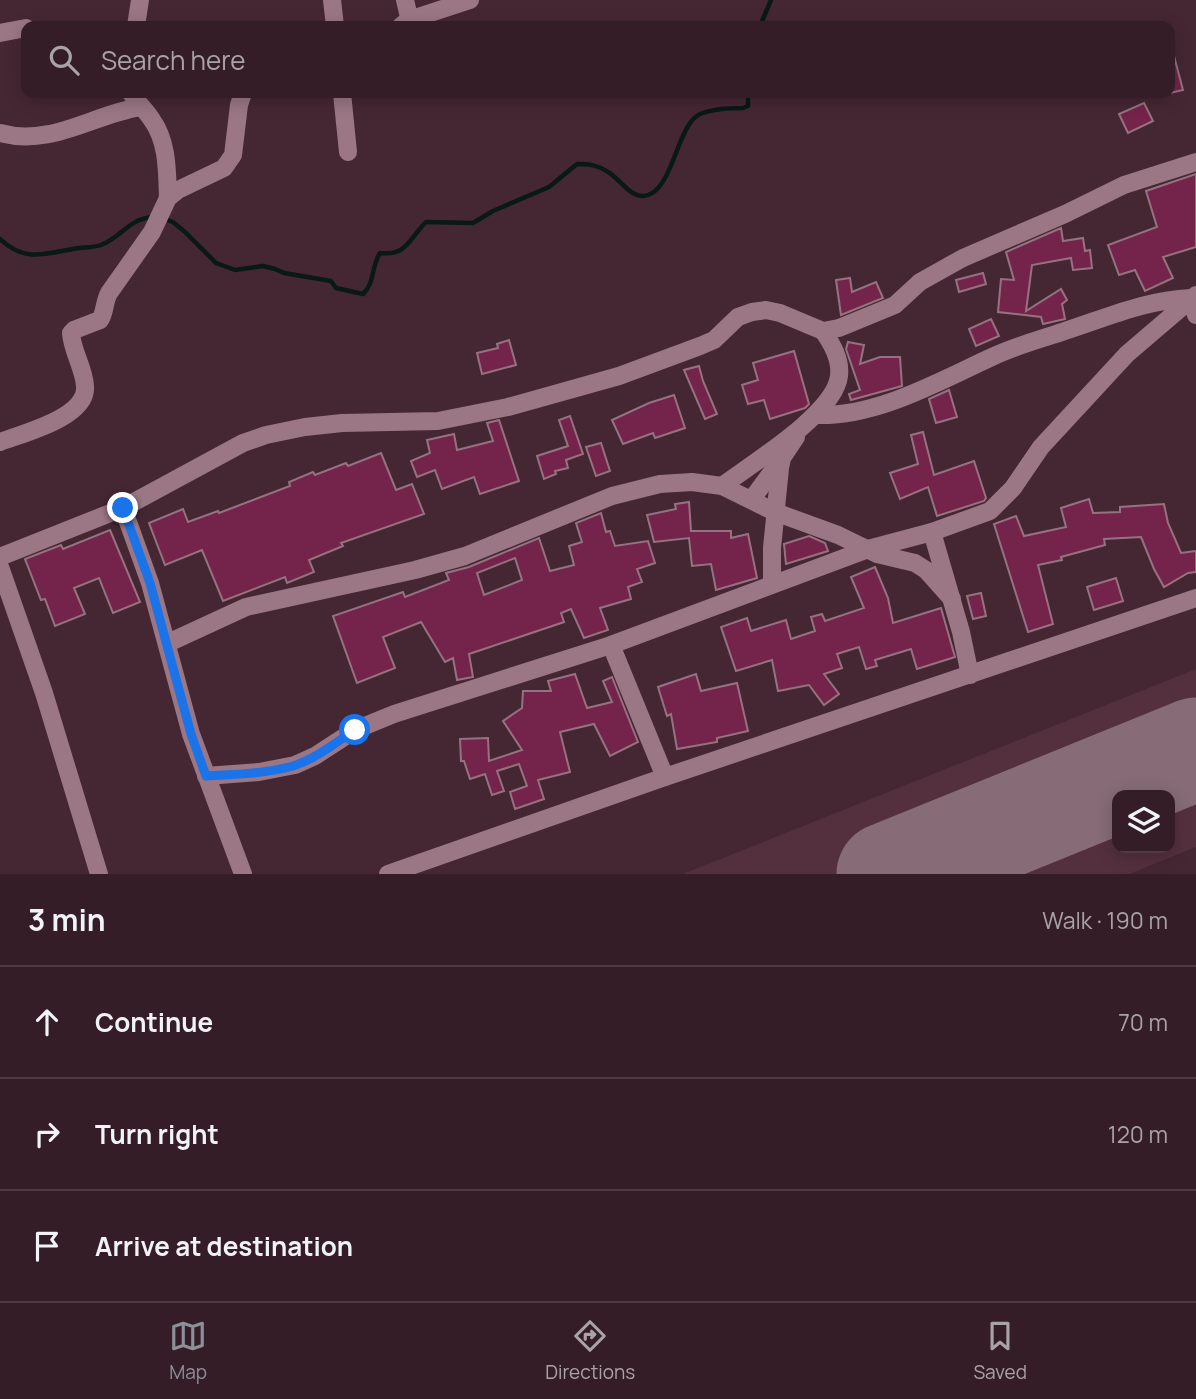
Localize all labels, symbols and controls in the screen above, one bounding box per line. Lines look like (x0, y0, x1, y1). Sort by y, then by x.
search box (21, 21, 1175, 98)
icon: search (45, 41, 83, 79)
text: Search here (101, 42, 246, 78)
route end (107, 492, 138, 523)
route start (339, 714, 370, 745)
map controls (1112, 790, 1175, 853)
button: layers (1112, 790, 1175, 853)
text: 3 min (28, 899, 106, 940)
text: Walk · 190 m (1042, 904, 1168, 936)
icon: ahead (28, 1003, 66, 1041)
text: Continue (95, 1004, 213, 1040)
text: 70 m (1118, 1006, 1168, 1038)
icon: right (28, 1115, 66, 1153)
text: Turn right (95, 1116, 219, 1152)
text: 120 m (1108, 1118, 1168, 1150)
icon: arrive (28, 1227, 66, 1265)
text: Arrive at destination (95, 1228, 353, 1264)
tab: Map (169, 1317, 207, 1385)
tab: Directions (545, 1317, 635, 1385)
tab: Saved (973, 1317, 1027, 1385)

